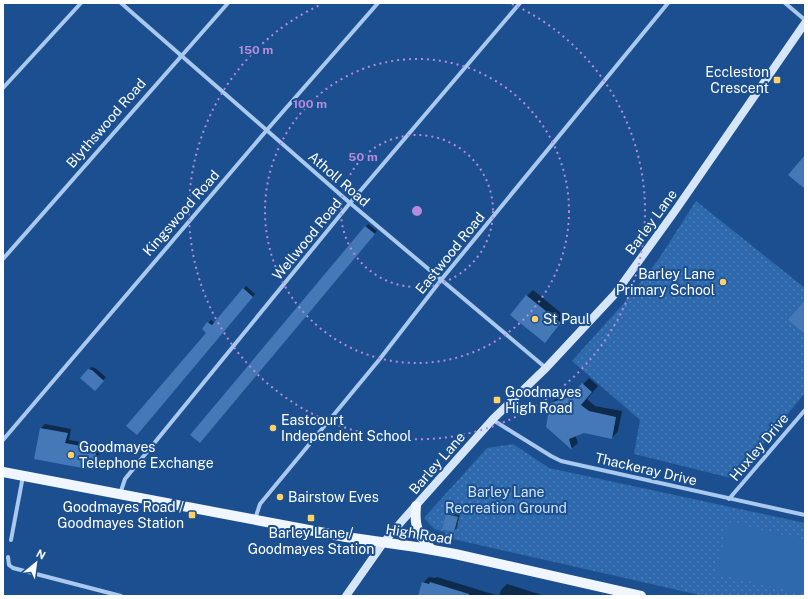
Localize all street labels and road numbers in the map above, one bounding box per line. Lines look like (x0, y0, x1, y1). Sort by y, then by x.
street label: Blythswood Road (63, 75, 149, 171)
street label: Atholl Road (305, 148, 373, 210)
street label: Kingswood Road (139, 167, 223, 259)
street label: Barley Lane (622, 186, 680, 258)
street label: Wellwood Road (269, 195, 345, 283)
street label: Eastwood Road (412, 209, 488, 297)
street label: Huxley Drive (726, 410, 792, 484)
street label: Barley Lane (406, 429, 468, 497)
street label: Thackeray Drive (593, 449, 699, 489)
street label: High Road (384, 521, 454, 547)

